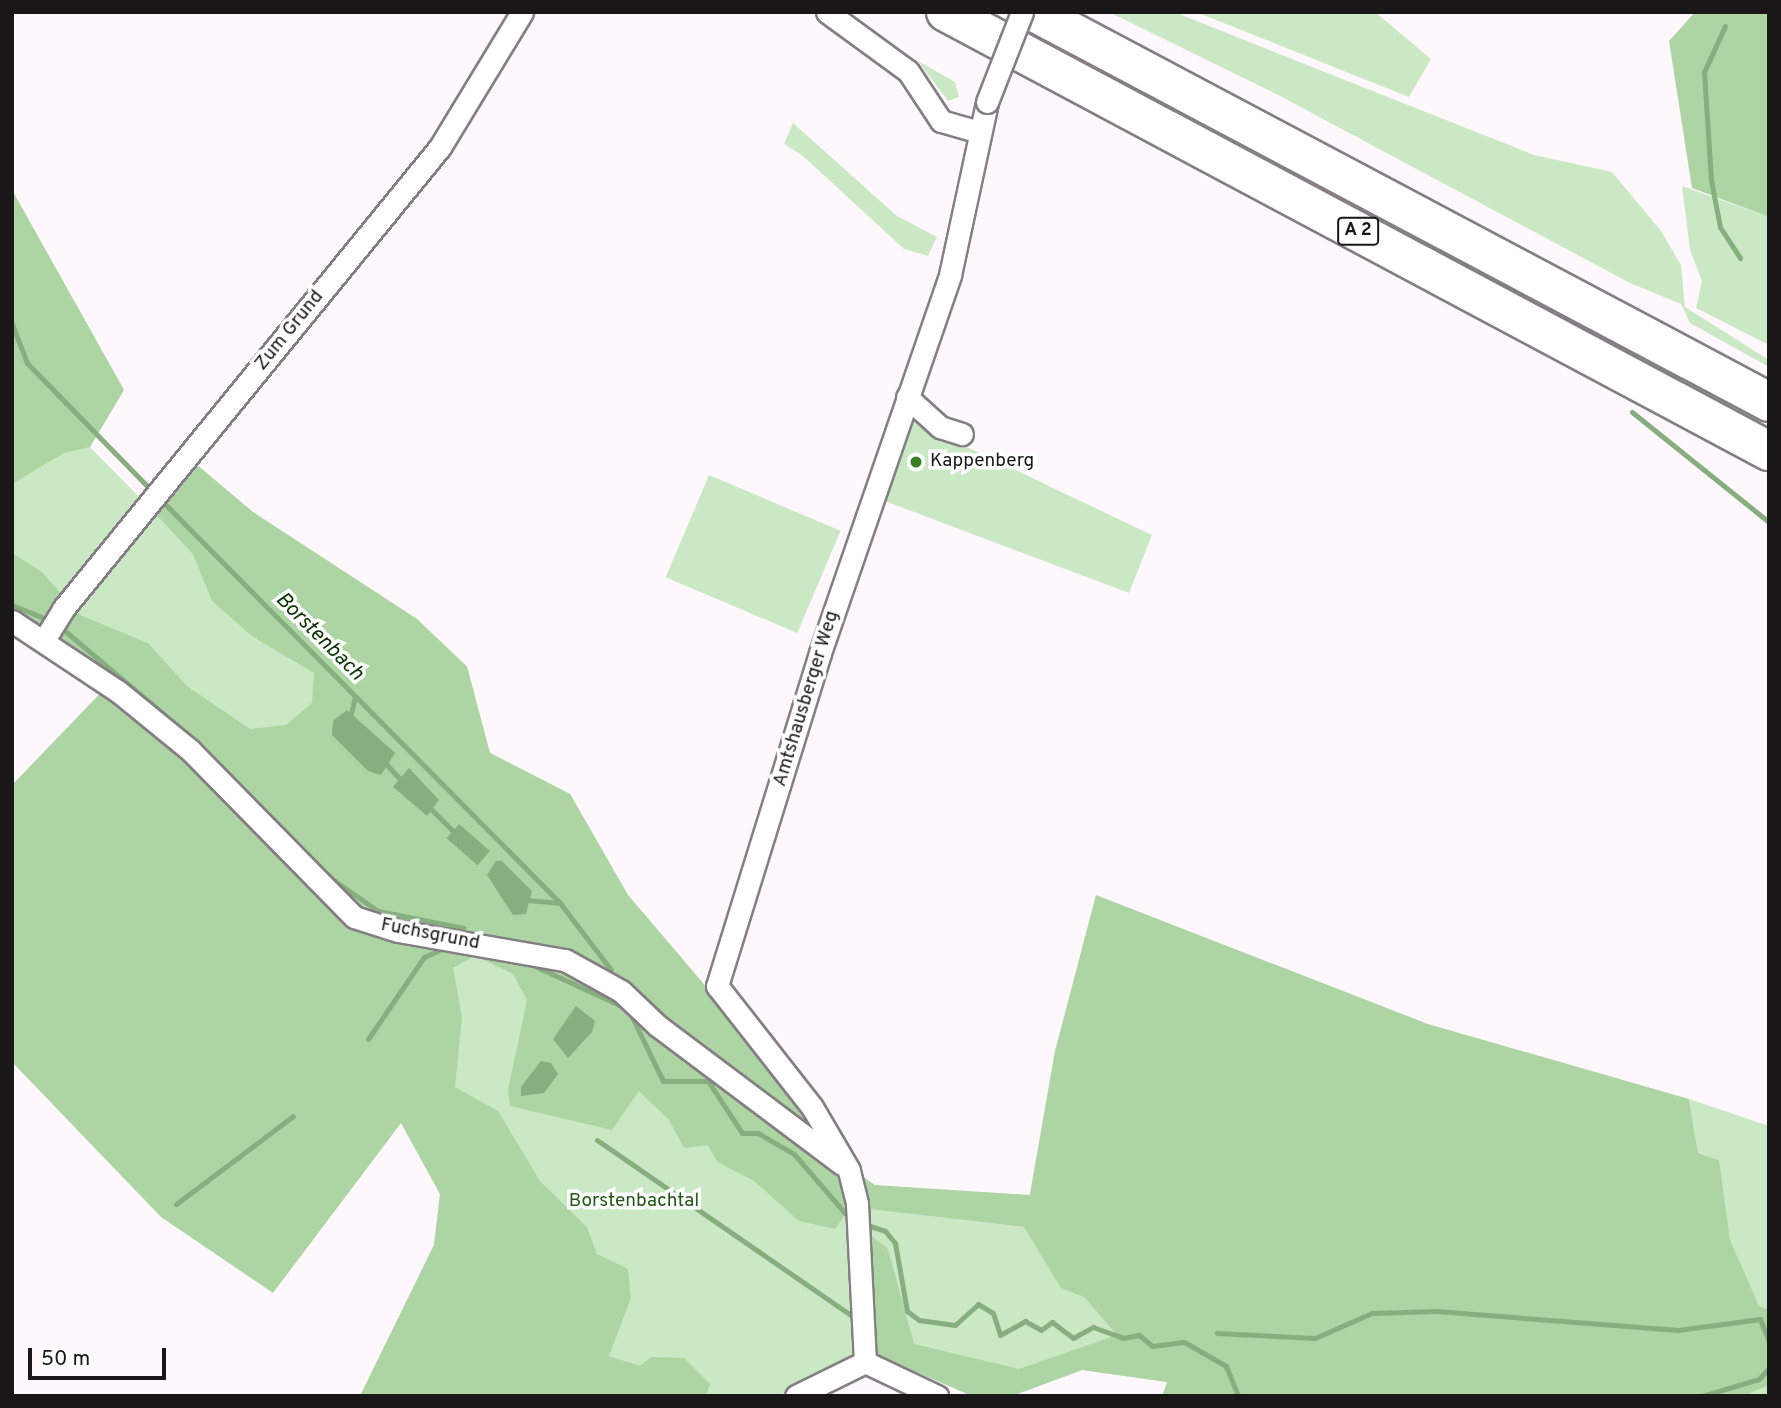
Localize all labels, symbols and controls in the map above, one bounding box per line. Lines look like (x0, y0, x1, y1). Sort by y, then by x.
road number: A 2 (1335, 216, 1381, 246)
street label: Zum Grund (251, 286, 329, 376)
place label: Kappenberg (930, 451, 1034, 473)
marker: Kappenberg (908, 454, 924, 470)
water label: Borstenbach (270, 588, 368, 686)
street label: Amtshausberger Weg (769, 608, 845, 790)
street label: Fuchsgrund (379, 914, 481, 956)
park label: Borstenbachtal (569, 1191, 699, 1213)
scale bar (32, 1334, 170, 1378)
text: 50 m (41, 1346, 90, 1373)

